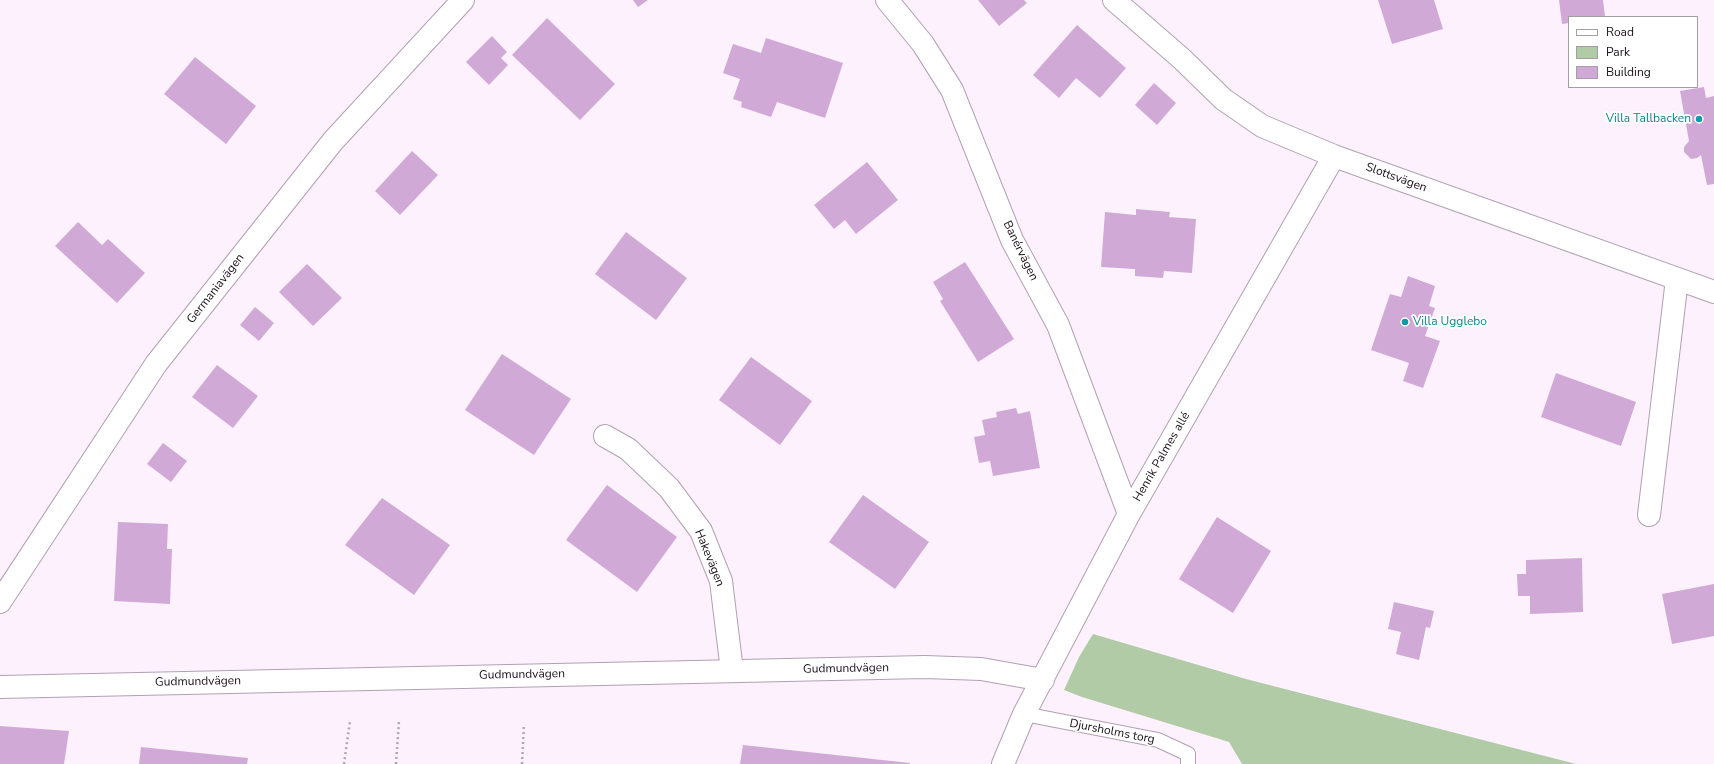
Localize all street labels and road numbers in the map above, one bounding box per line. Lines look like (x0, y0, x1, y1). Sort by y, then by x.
street label: Slottsvägen (1363, 160, 1429, 196)
street label: Banérvägen (999, 219, 1041, 283)
street label: Germaniavägen (184, 251, 248, 327)
street label: Henrik Palmes allé (1131, 410, 1193, 504)
street label: Hakevägen (691, 527, 727, 589)
street label: Gudmundvägen (803, 661, 889, 677)
street label: Gudmundvägen (479, 667, 565, 683)
street label: Gudmundvägen (155, 674, 241, 690)
street label: Djursholms torg (1068, 717, 1156, 747)

